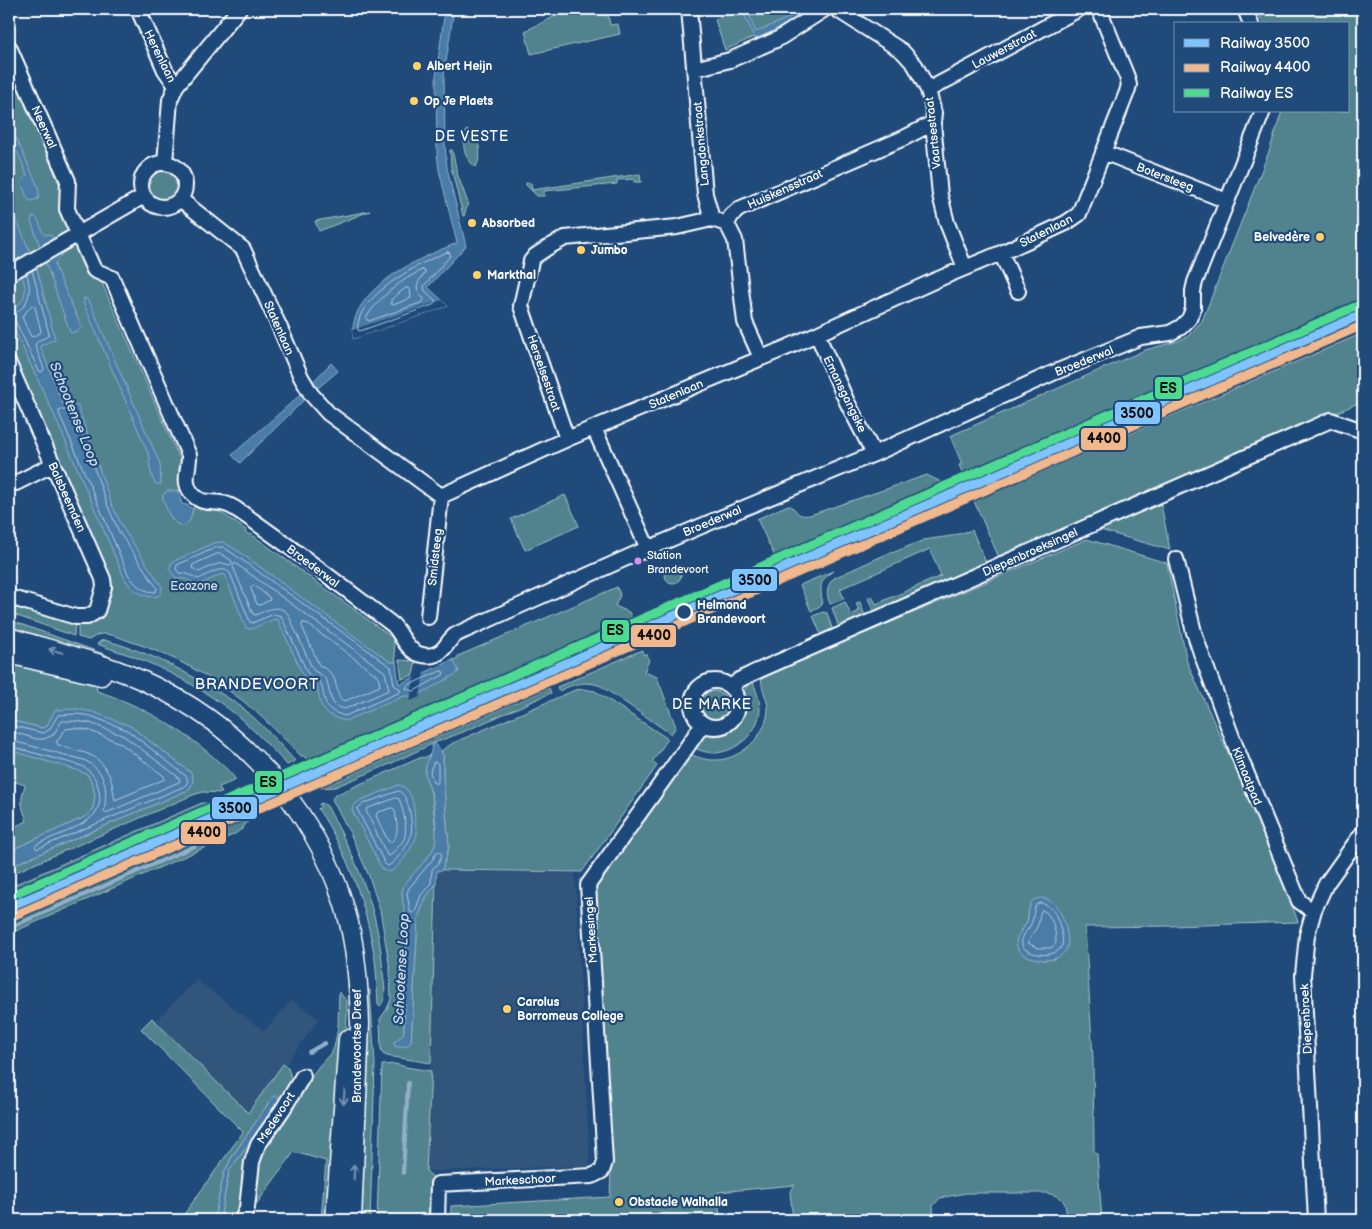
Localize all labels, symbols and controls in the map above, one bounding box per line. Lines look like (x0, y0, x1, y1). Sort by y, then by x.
legend (1174, 22, 1350, 112)
street label: Lauwerstraat (970, 26, 1039, 73)
street label: Herenlaan (140, 27, 179, 85)
text: Railway 3500 (1220, 34, 1310, 53)
text: Railway 4400 (1220, 58, 1310, 77)
place label: Albert Heijn (426, 59, 492, 74)
marker: Albert Heijn (411, 60, 423, 72)
text: Railway ES (1220, 84, 1293, 103)
place label: Op Je Plaets (424, 94, 493, 109)
marker: Op Je Plaets (408, 95, 420, 107)
street label: Vaartsestraat (922, 96, 945, 170)
street label: Langdonkstraat (690, 101, 713, 187)
street label: Neerwal (28, 104, 60, 151)
district label: DE VESTE (435, 128, 509, 145)
street label: Botersteeg (1134, 160, 1196, 195)
street label: Huiskensstraat (745, 166, 825, 213)
street label: Statenlaan (1017, 212, 1075, 251)
place label: Absorbed (481, 216, 535, 231)
marker: Absorbed (466, 217, 478, 229)
place label: Belvedère (1254, 230, 1310, 245)
marker: Belvedère (1314, 231, 1326, 243)
place label: Jumbo (591, 243, 628, 258)
marker: Jumbo (575, 244, 587, 256)
place label: Markthal (487, 268, 536, 283)
marker: Markthal (471, 269, 483, 281)
street label: Statenlaan (260, 299, 297, 358)
street label: Herselsestraat (523, 333, 564, 414)
street label: Broederwal (1053, 343, 1116, 380)
street label: Emansgangske (820, 353, 870, 435)
water label: Schootense Loop (46, 359, 103, 469)
street label: Statenlaan (647, 376, 706, 413)
line badge: ES (1154, 376, 1183, 400)
text: ES (1159, 380, 1177, 397)
line badge: 3500 (1114, 401, 1161, 425)
text: 3500 (1120, 405, 1154, 422)
line badge: 4400 (1080, 427, 1127, 451)
text: 4400 (1087, 430, 1121, 447)
street label: Balsbeemden (44, 460, 89, 535)
street label: Broederwal (681, 502, 744, 540)
street label: Diepenbroeksingel (980, 525, 1080, 580)
street label: Smidsteeg (425, 528, 446, 586)
street label: Broederwal (283, 542, 342, 591)
place label: Station Brandevoort (647, 549, 709, 576)
marker: Station Brandevoort (633, 556, 643, 566)
line badge: 3500 (731, 568, 778, 592)
text: 3500 (738, 572, 772, 589)
park label: Ecozone (170, 579, 218, 594)
place label: Helmond Brandevoort (697, 598, 766, 627)
marker: Helmond Brandevoort (675, 603, 693, 621)
line badge: ES (601, 619, 630, 643)
text: ES (606, 622, 624, 639)
line badge: 4400 (630, 624, 677, 648)
text: 4400 (637, 627, 671, 644)
one-way arrow (48, 646, 64, 656)
district label: BRANDEVOORT (195, 675, 319, 694)
district label: DE MARKE (672, 696, 752, 713)
street label: Klimaatpad (1228, 745, 1265, 807)
line badge: ES (254, 770, 283, 794)
text: ES (259, 774, 277, 791)
line badge: 3500 (211, 796, 258, 820)
text: 3500 (218, 800, 252, 817)
line badge: 4400 (180, 821, 227, 845)
text: 4400 (187, 824, 221, 841)
street label: Markesingel (582, 896, 601, 964)
water label: Schootense Loop (390, 913, 413, 1025)
street label: Diepenbroek (1297, 983, 1316, 1054)
street label: Brandevoortse Dreef (350, 989, 365, 1103)
place label: Carolus Borromeus College (517, 995, 624, 1024)
marker: Carolus Borromeus College (501, 1003, 513, 1015)
street label: Medevoort (254, 1089, 299, 1147)
one-way arrow (339, 1089, 348, 1105)
one-way arrow (349, 1164, 359, 1180)
street label: Markeschoor (484, 1171, 557, 1190)
place label: Obstacle Walhalla (629, 1195, 728, 1210)
marker: Obstacle Walhalla (613, 1196, 625, 1208)

